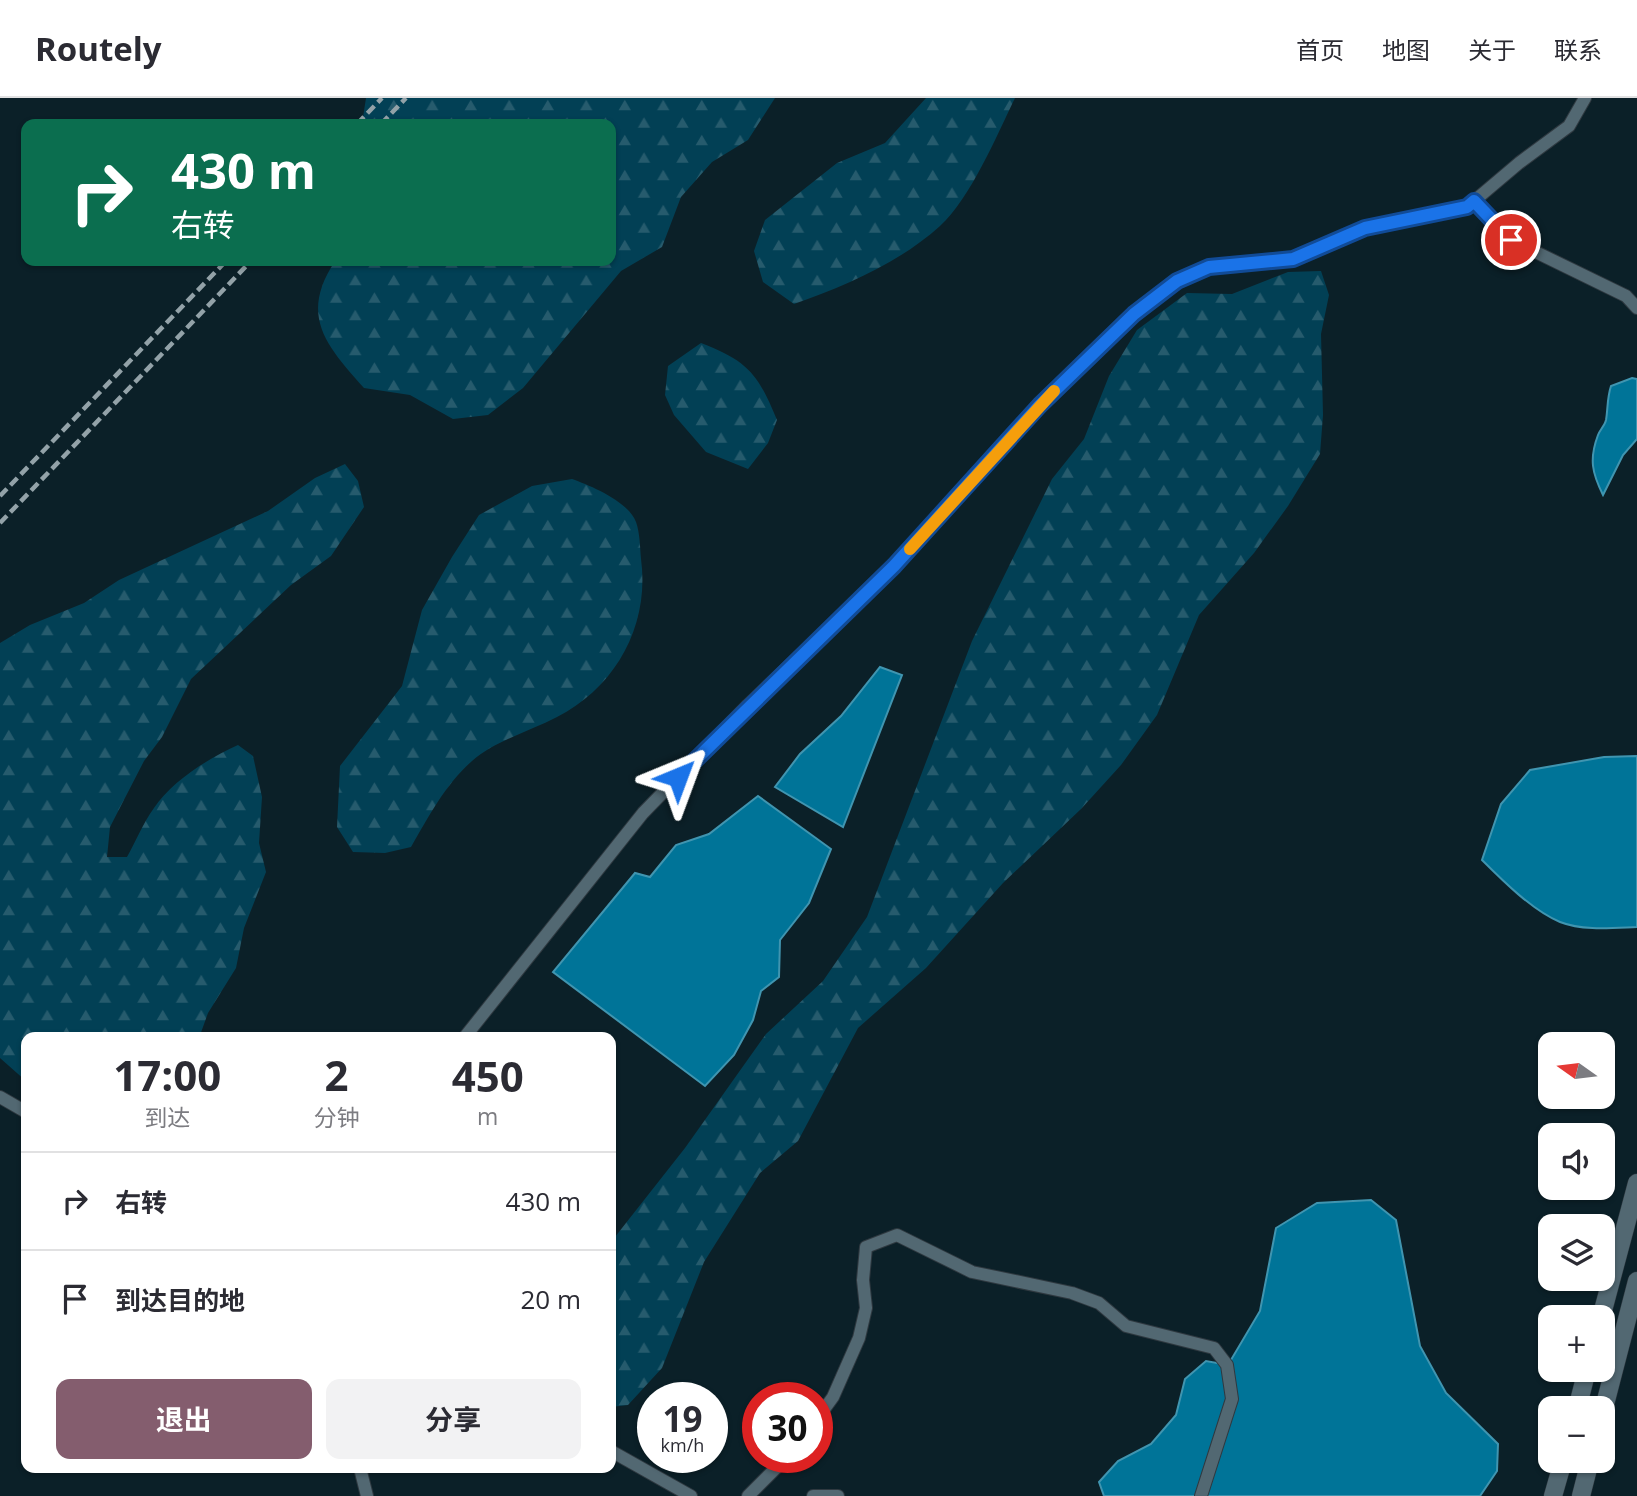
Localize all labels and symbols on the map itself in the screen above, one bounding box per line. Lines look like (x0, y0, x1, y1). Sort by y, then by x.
pin (1481, 210, 1541, 270)
position arrow (641, 740, 715, 814)
north arrow (1538, 1032, 1615, 1110)
speed limit sign: 30 (742, 1382, 833, 1473)

